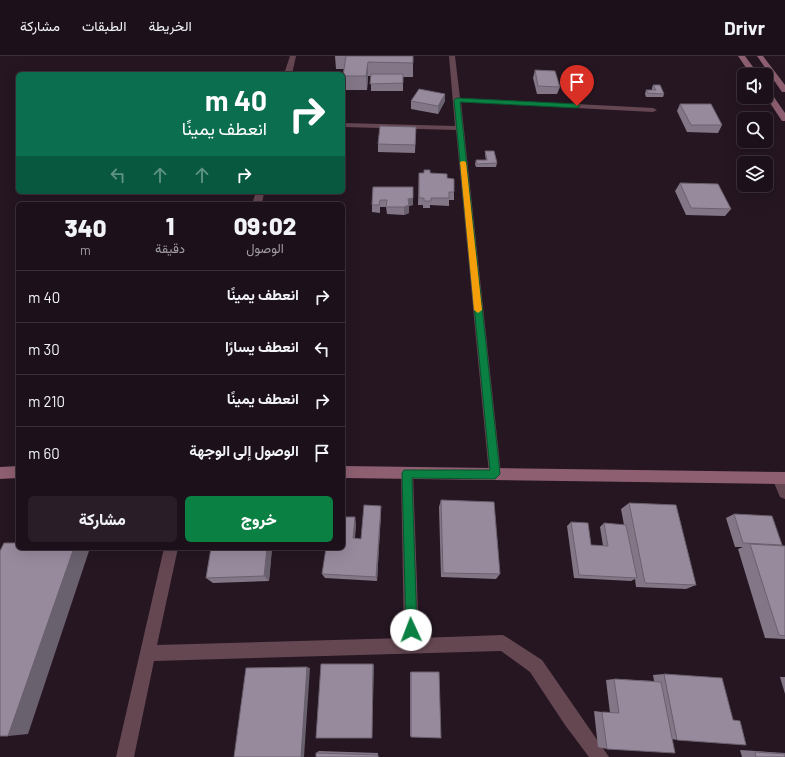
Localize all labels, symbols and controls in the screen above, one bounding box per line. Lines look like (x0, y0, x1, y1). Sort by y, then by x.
text: Drivr (724, 16, 765, 39)
text: مشاركة (20, 17, 60, 34)
text: الطبقات (82, 17, 126, 34)
text: الخريطة (148, 17, 192, 34)
pin (560, 65, 594, 106)
map controls (737, 68, 773, 192)
button: sound (737, 68, 773, 104)
icon: arrive (566, 71, 588, 93)
text: 40 m (205, 83, 267, 117)
icon: right (281, 88, 333, 140)
button: search (737, 112, 773, 148)
text: انعطف يمينًا (182, 117, 267, 139)
button: layers (737, 156, 773, 192)
icon: left (107, 164, 129, 186)
icon: ahead (149, 164, 171, 186)
icon: ahead (191, 164, 213, 186)
icon: right (233, 164, 255, 186)
text: 1 (166, 211, 174, 240)
text: 09:02 (234, 211, 296, 240)
text: 340 (65, 213, 106, 242)
text: دقيقة (155, 240, 185, 256)
text: الوصول (246, 240, 284, 256)
text: m (80, 242, 91, 258)
text: انعطف يمينًا (227, 285, 299, 303)
icon: right (311, 286, 333, 308)
text: 40 m (28, 288, 60, 306)
text: انعطف يسارًا (225, 337, 299, 355)
icon: left (311, 338, 333, 360)
text: 30 m (28, 340, 60, 358)
text: انعطف يمينًا (227, 389, 299, 407)
icon: right (311, 390, 333, 412)
text: 210 m (28, 392, 65, 410)
text: الوصول إلى الوجهة (189, 441, 299, 459)
icon: arrive (311, 442, 333, 464)
text: 60 m (28, 444, 60, 462)
button: مشاركة (28, 496, 177, 542)
button: خروج (185, 496, 333, 542)
position arrow (390, 609, 432, 651)

